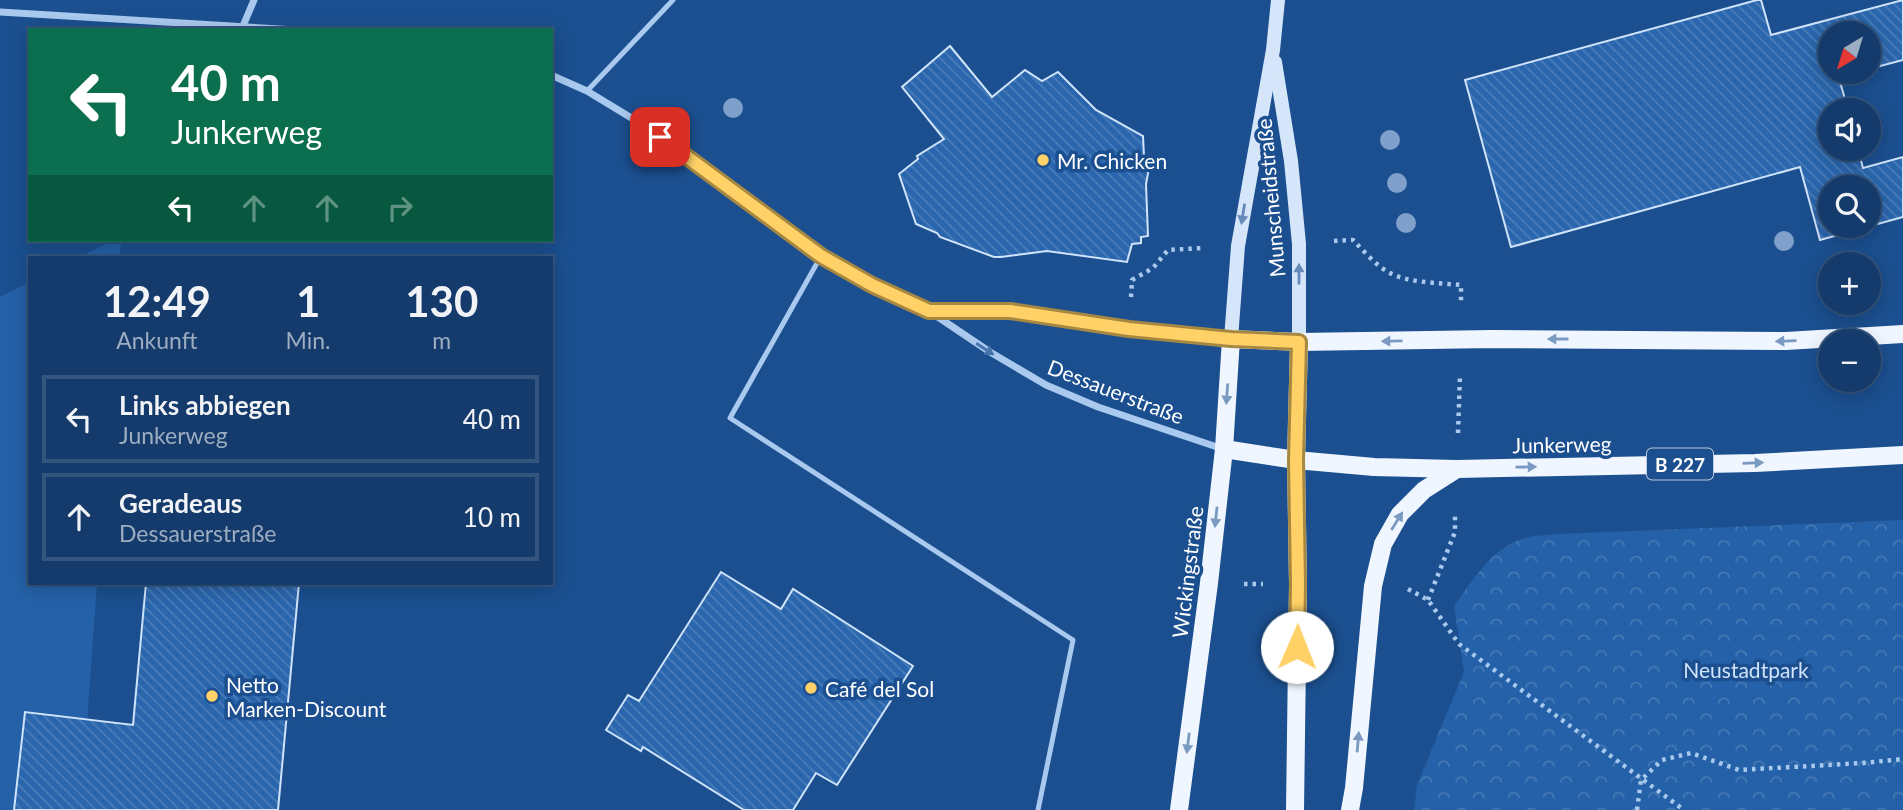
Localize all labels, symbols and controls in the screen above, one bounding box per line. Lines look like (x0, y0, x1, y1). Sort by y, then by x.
north arrow (1818, 21, 1881, 84)
map controls (1818, 21, 1881, 392)
text: 40 m (171, 53, 281, 111)
icon: left (56, 56, 147, 147)
button: sound (1818, 98, 1881, 161)
pin (630, 107, 690, 167)
text: Junkerweg (171, 112, 322, 151)
icon: arrive (641, 118, 679, 156)
street label: Munscheidstraße (1251, 118, 1289, 278)
place label: Mr. Chicken (1057, 148, 1167, 173)
marker: Mr. Chicken (1035, 152, 1051, 168)
button: search (1818, 175, 1881, 238)
icon: left (162, 189, 200, 227)
icon: ahead (235, 189, 273, 227)
icon: ahead (308, 189, 346, 227)
icon: right (381, 189, 419, 227)
one-way arrow (1237, 203, 1248, 225)
button: + (1818, 252, 1881, 315)
one-way arrow (1293, 262, 1305, 284)
text: 12:49 (103, 276, 211, 326)
text: 1 (296, 276, 320, 326)
text: 130 (405, 276, 478, 326)
text: Ankunft (116, 326, 197, 354)
text: Min. (286, 326, 331, 354)
text: m (432, 326, 451, 354)
button: − (1818, 329, 1881, 392)
one-way arrow (1547, 333, 1569, 345)
one-way arrow (1381, 335, 1403, 347)
one-way arrow (1775, 335, 1797, 346)
one-way arrow (976, 342, 995, 355)
street label: Dessauerstraße (1044, 354, 1188, 428)
one-way arrow (1221, 384, 1232, 406)
text: Links abbiegen (119, 389, 291, 421)
icon: left (60, 400, 98, 438)
text: 40 m (463, 403, 521, 435)
text: Junkerweg (119, 421, 228, 449)
street label: Junkerweg (1512, 431, 1612, 457)
road number: B 227 (1647, 449, 1713, 480)
one-way arrow (1742, 457, 1764, 468)
one-way arrow (1515, 462, 1537, 473)
text: Geradeaus (119, 487, 242, 519)
icon: ahead (60, 498, 98, 536)
text: 10 m (463, 501, 521, 533)
street label: Wickingstraße (1166, 505, 1208, 639)
one-way arrow (1211, 506, 1222, 528)
one-way arrow (1390, 511, 1403, 530)
text: Dessauerstraße (119, 519, 276, 547)
position arrow (1260, 610, 1334, 684)
park label: Neustadtpark (1683, 657, 1809, 682)
place label: Netto Marken-Discount (226, 672, 387, 721)
place label: Café del Sol (825, 676, 934, 701)
marker: Café del Sol (803, 680, 819, 696)
marker: Netto Marken-Discount (204, 688, 220, 704)
one-way arrow (1353, 731, 1364, 753)
one-way arrow (1183, 732, 1194, 754)

